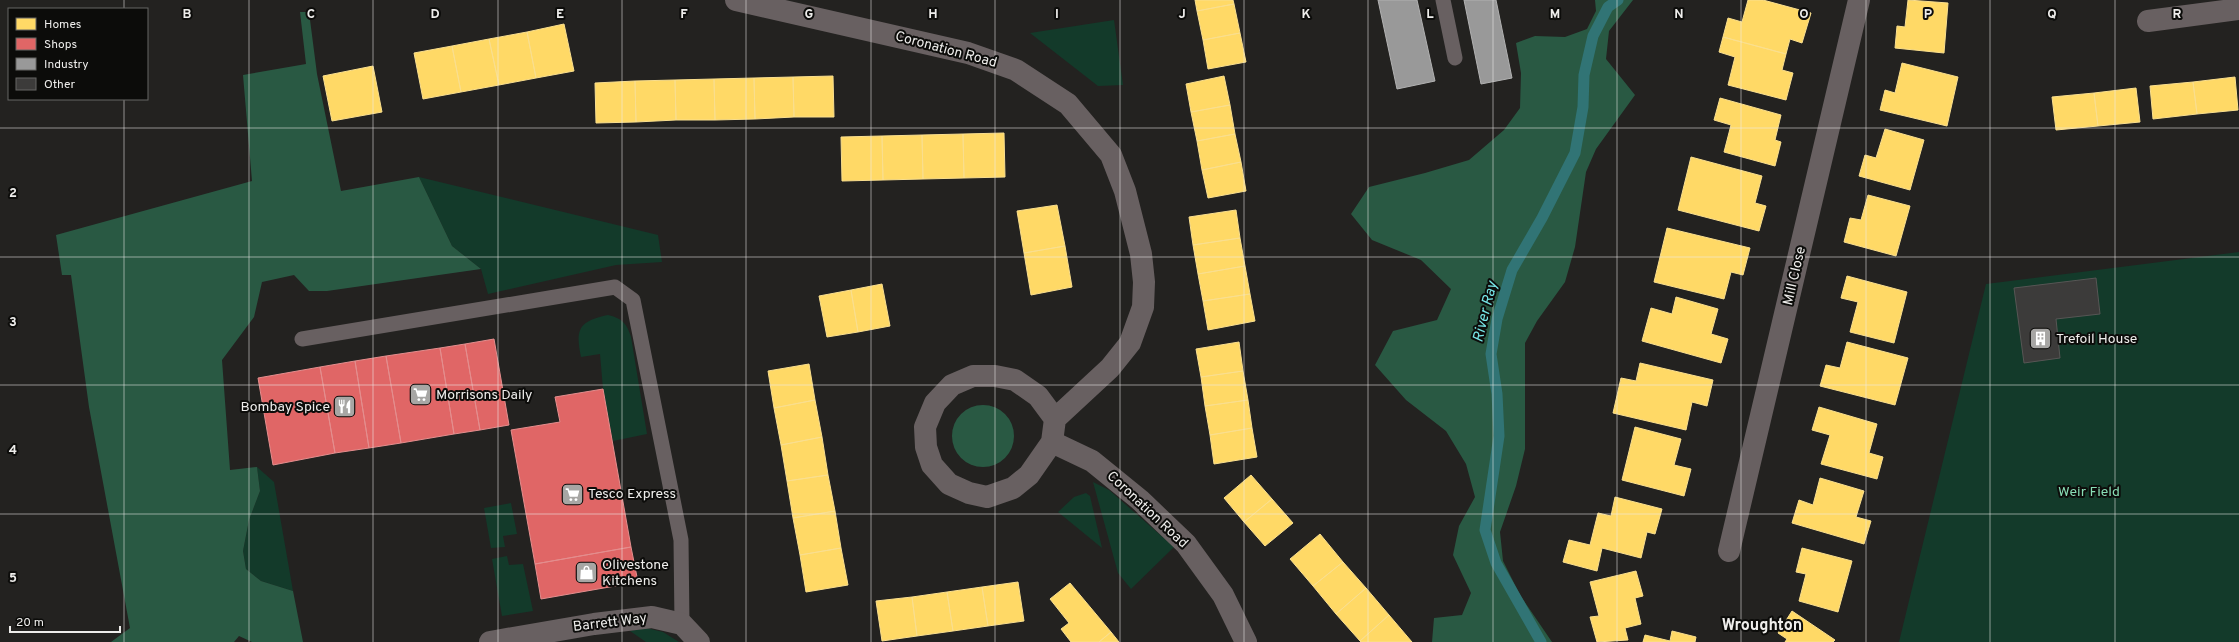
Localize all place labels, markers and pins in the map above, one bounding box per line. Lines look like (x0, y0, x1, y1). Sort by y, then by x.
building icon: Trefoil House (2027, 326, 2053, 352)
place label: Trefoil House (2056, 331, 2137, 348)
supermarket icon: Morrisons Daily (407, 382, 433, 408)
place label: Morrisons Daily (436, 387, 533, 404)
restaurant icon: Bombay Spice (332, 394, 358, 420)
place label: Bombay Spice (240, 399, 330, 416)
supermarket icon: Tesco Express (559, 481, 585, 507)
place label: Tesco Express (588, 486, 676, 503)
place label: Olivestone Kitchens (602, 557, 669, 590)
shop icon: Olivestone Kitchens (573, 560, 599, 586)

